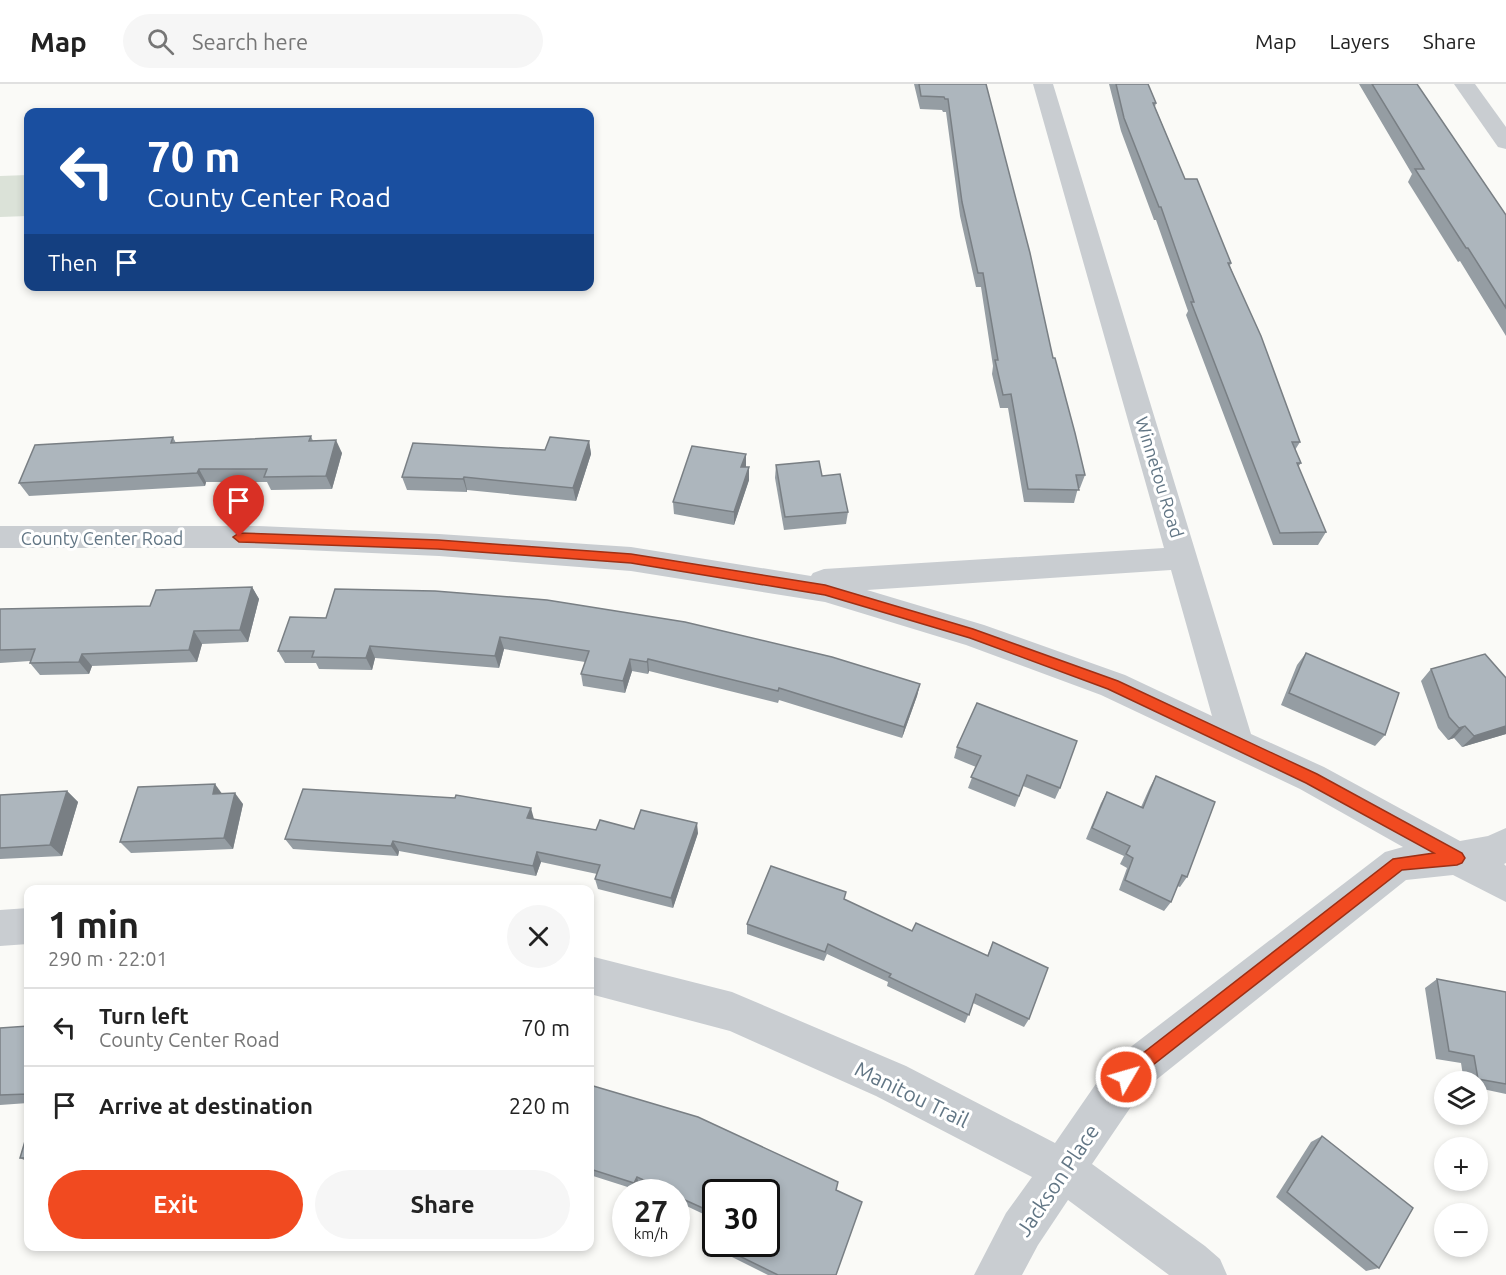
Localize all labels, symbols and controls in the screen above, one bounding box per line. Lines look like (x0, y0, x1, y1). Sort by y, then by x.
search box (123, 14, 543, 68)
icon: search (144, 25, 177, 58)
text: Map (30, 26, 87, 57)
text: Search here (192, 29, 308, 54)
text: Map (1255, 29, 1296, 53)
text: Layers (1329, 29, 1390, 53)
text: Share (1423, 29, 1476, 53)
icon: left (48, 132, 126, 210)
text: 70 m (147, 133, 241, 180)
text: County Center Road (147, 182, 391, 212)
icon: arrive (110, 246, 143, 279)
text: Then (48, 250, 98, 275)
street label: Winnetou Road (1132, 414, 1188, 540)
pin (213, 475, 264, 537)
icon: arrive (222, 484, 255, 517)
street label: County Center Road (21, 528, 183, 548)
text: 1 min (48, 904, 139, 945)
button: close (507, 905, 570, 968)
text: 290 m · 22:01 (48, 947, 168, 970)
text: Turn left (99, 1003, 189, 1028)
icon: left (48, 1011, 81, 1044)
text: 70 m (521, 1015, 570, 1040)
text: County Center Road (99, 1028, 280, 1051)
position arrow (1094, 1045, 1158, 1109)
street label: Manitou Trail (851, 1056, 973, 1132)
map controls (1434, 1071, 1488, 1257)
button: layers (1434, 1071, 1488, 1125)
icon: arrive (48, 1089, 81, 1122)
text: Arrive at destination (99, 1093, 313, 1118)
text: 220 m (509, 1093, 570, 1118)
street label: Jackson Place (1011, 1119, 1103, 1241)
button: + (1434, 1137, 1488, 1191)
button: Exit (48, 1170, 303, 1239)
button: Share (315, 1170, 570, 1239)
speed limit sign: 30 (702, 1179, 780, 1257)
text: 27 (634, 1194, 668, 1228)
button: − (1434, 1203, 1488, 1257)
text: km/h (634, 1225, 668, 1242)

